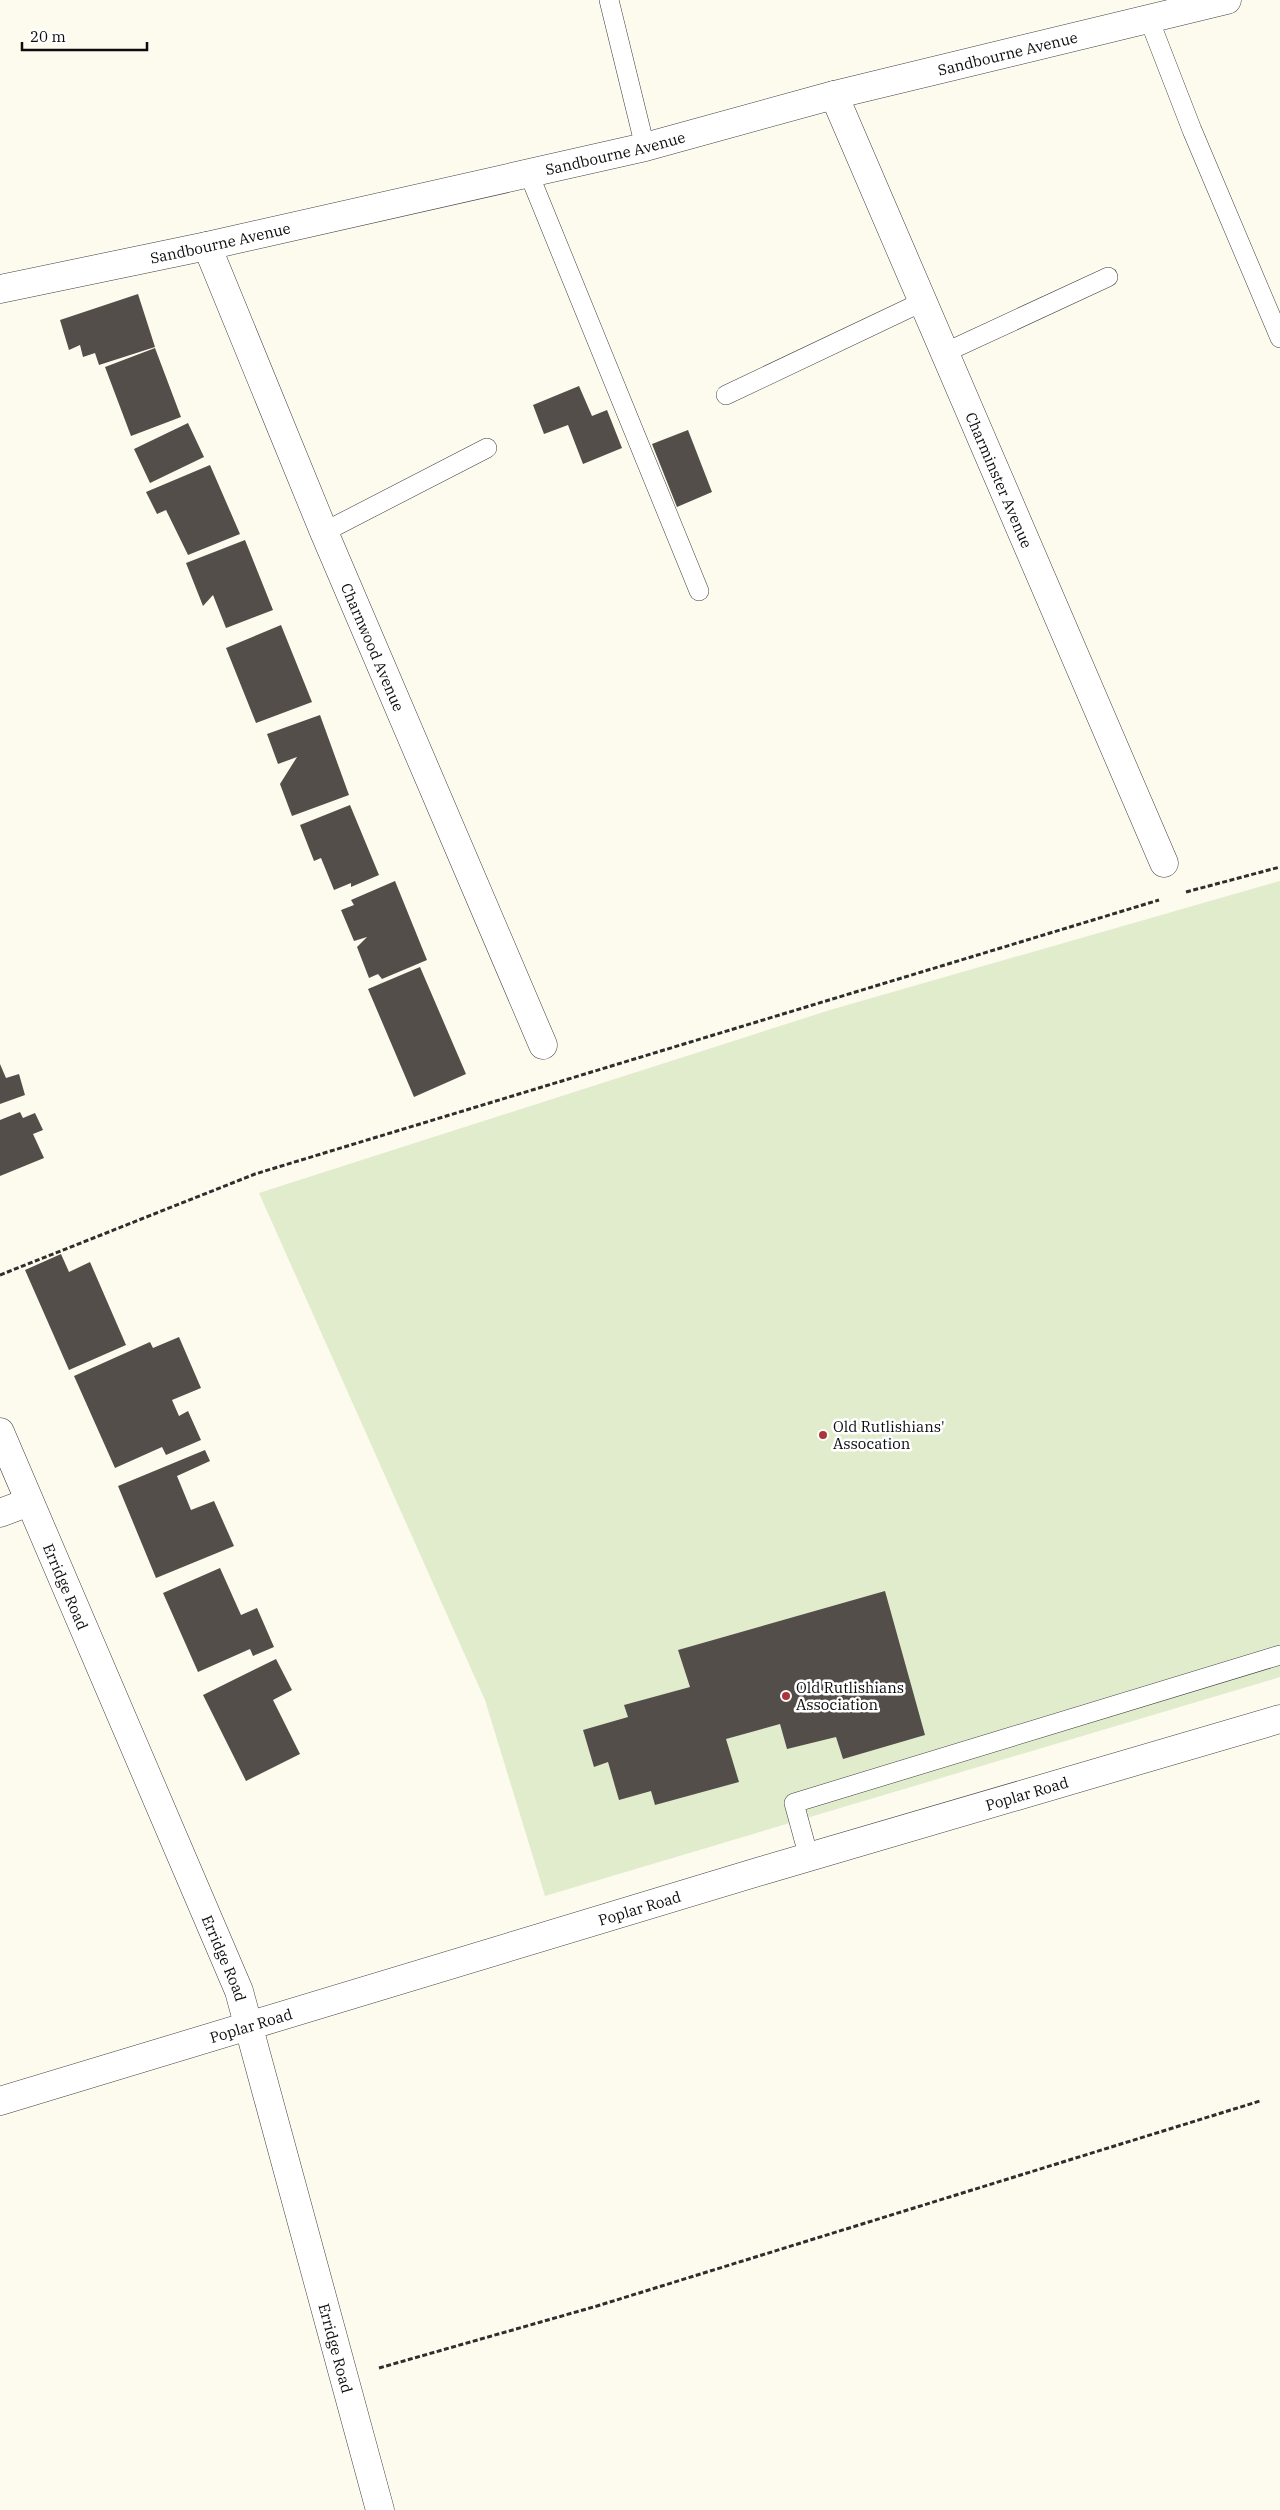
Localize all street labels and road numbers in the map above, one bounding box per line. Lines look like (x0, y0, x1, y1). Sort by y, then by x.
street label: Sandbourne Avenue (936, 27, 1079, 79)
street label: Sandbourne Avenue (543, 127, 687, 179)
street label: Sandbourne Avenue (148, 218, 292, 267)
street label: Charminster Avenue (962, 409, 1037, 551)
street label: Charnwood Avenue (337, 580, 409, 714)
street label: Erridge Road (39, 1540, 93, 1633)
street label: Poplar Road (983, 1772, 1070, 1814)
street label: Poplar Road (596, 1886, 683, 1929)
street label: Erridge Road (198, 1912, 251, 2003)
street label: Poplar Road (207, 2004, 294, 2047)
street label: Erridge Road (315, 2301, 357, 2395)

